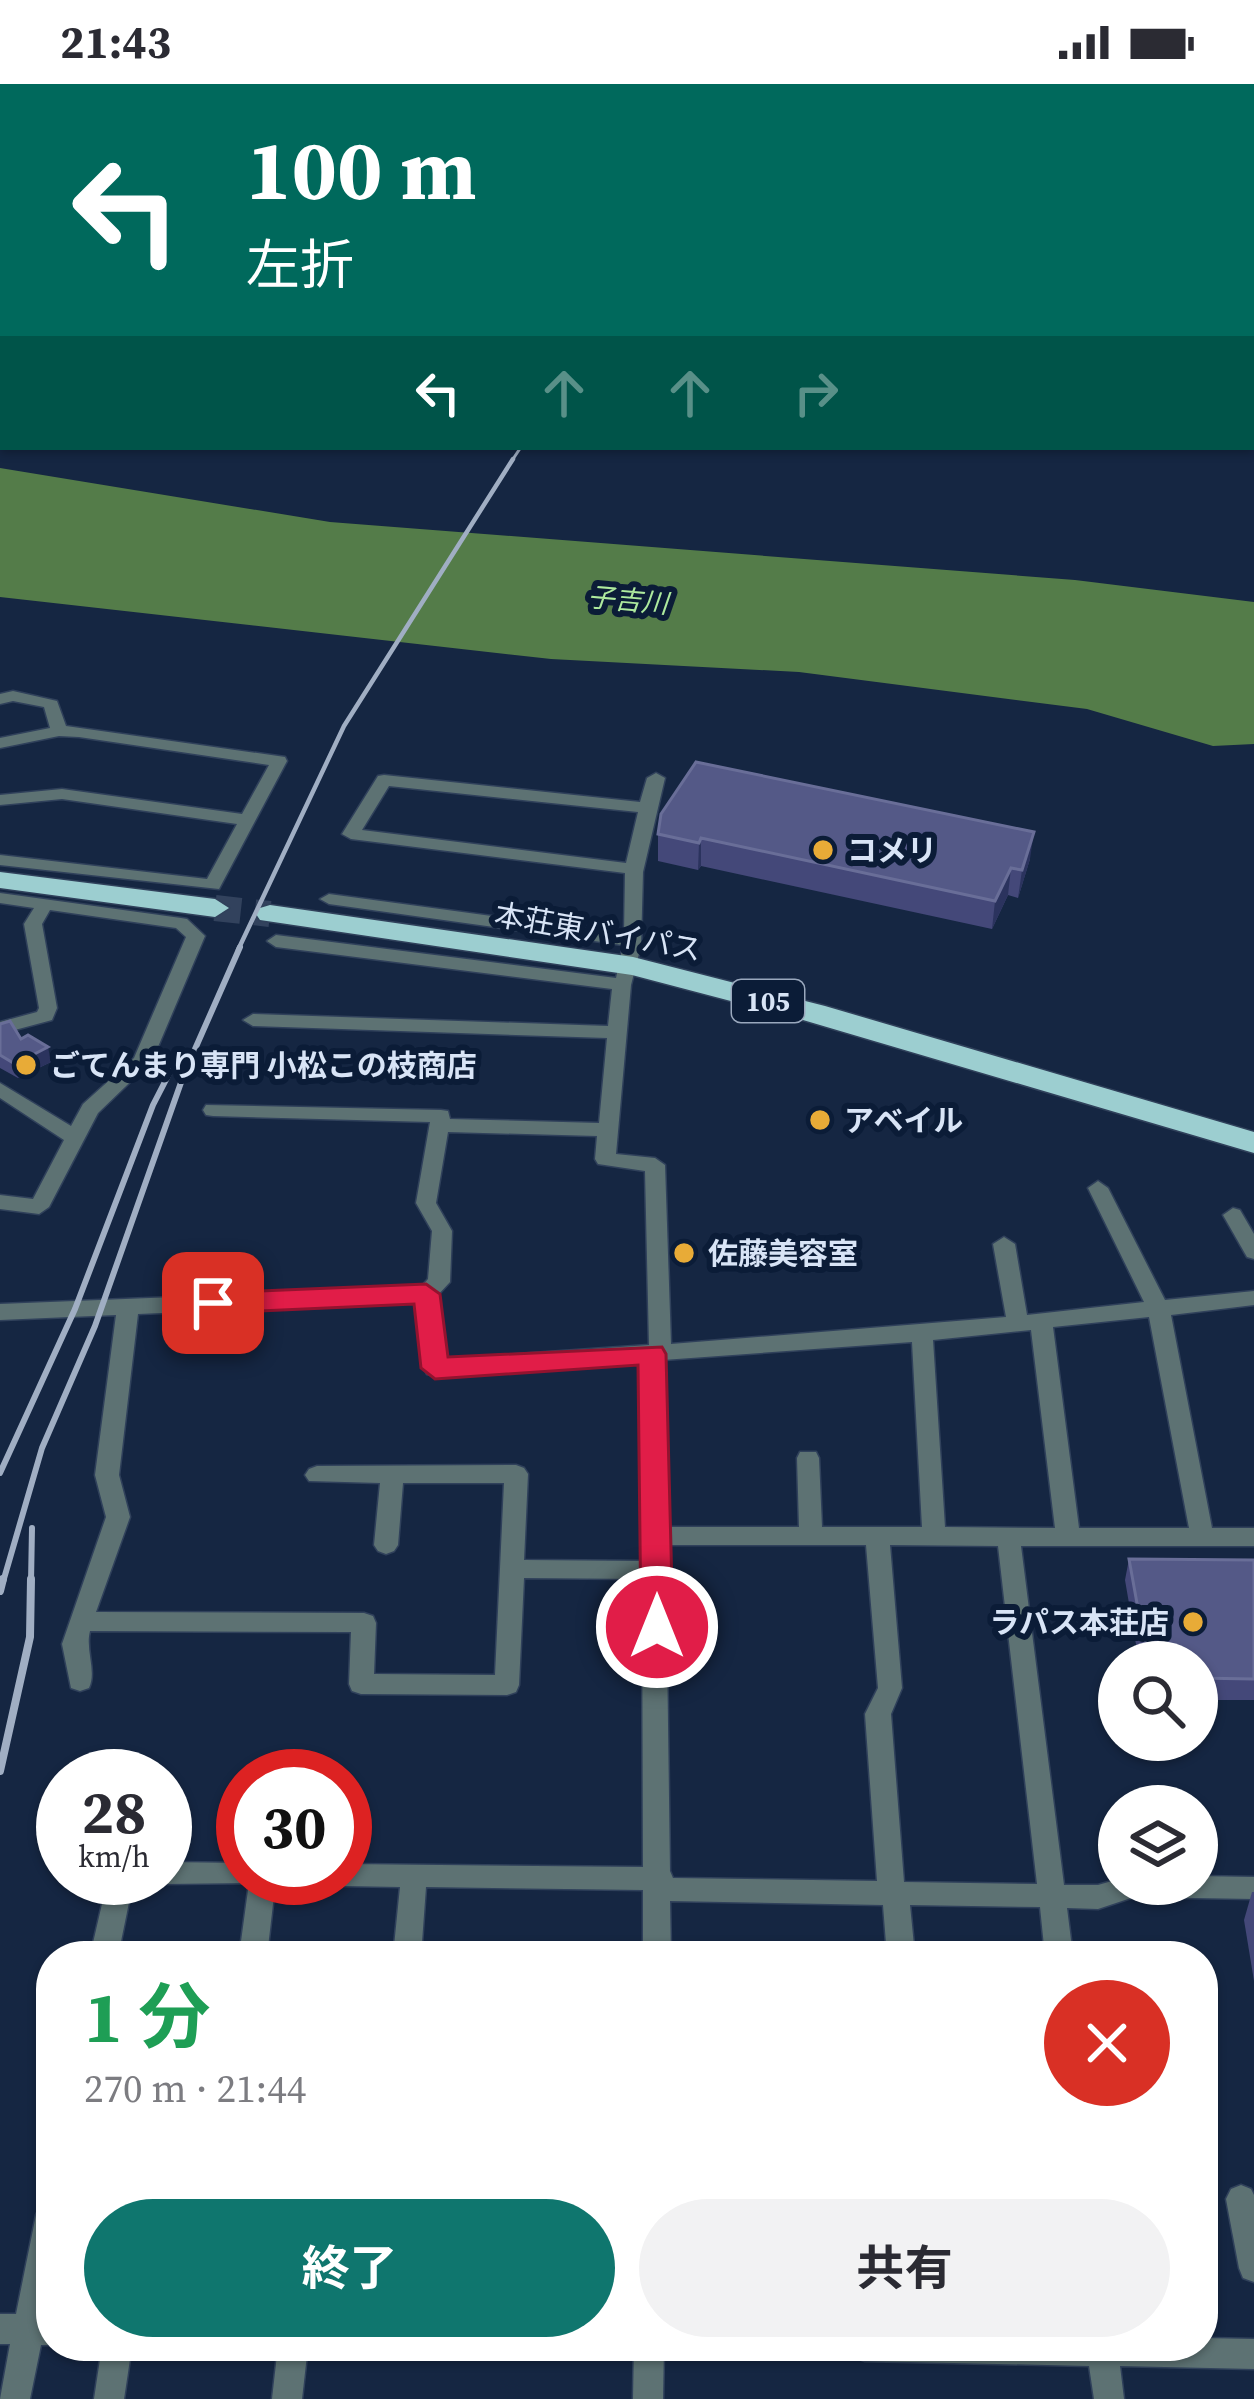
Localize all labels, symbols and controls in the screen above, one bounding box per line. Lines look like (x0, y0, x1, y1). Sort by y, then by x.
text: 21:43 (60, 11, 171, 73)
text: 100 m (246, 112, 477, 227)
icon: left (48, 132, 204, 288)
text: 左折 (246, 228, 354, 302)
icon: left (405, 360, 471, 426)
icon: ahead (531, 360, 597, 426)
icon: ahead (657, 360, 723, 426)
icon: right (783, 360, 849, 426)
water label: 子吉川 (586, 578, 673, 622)
place label: コメリ (847, 830, 937, 871)
marker: コメリ (810, 837, 836, 863)
street label: 本荘東バイパス (491, 894, 705, 970)
road number: 105 (732, 980, 804, 1022)
place label: ごてんまり専門 小松この枝商店 (50, 1045, 477, 1086)
marker: ごてんまり専門 小松この枝商店 (13, 1052, 39, 1078)
place label: アベイル (844, 1100, 963, 1141)
marker: アベイル (807, 1107, 833, 1133)
place label: 佐藤美容室 (708, 1233, 858, 1274)
marker: 佐藤美容室 (671, 1240, 697, 1266)
pin (162, 1252, 264, 1354)
icon: arrive (180, 1270, 246, 1336)
position arrow (594, 1564, 720, 1690)
place label: ラパス本荘店 (989, 1602, 1169, 1643)
marker: ラパス本荘店 (1180, 1609, 1206, 1635)
map controls (1098, 1641, 1218, 1905)
button: search (1098, 1641, 1218, 1761)
speed limit sign: 30 (216, 1749, 372, 1905)
text: 28 (81, 1771, 147, 1853)
button: layers (1098, 1785, 1218, 1905)
text: km/h (78, 1836, 150, 1877)
text: 1 分 (84, 1967, 210, 2066)
button: close (1044, 1980, 1170, 2106)
text: 270 m · 21:44 (84, 2062, 306, 2115)
button: 終了 (84, 2199, 615, 2337)
button: 共有 (639, 2199, 1170, 2337)

